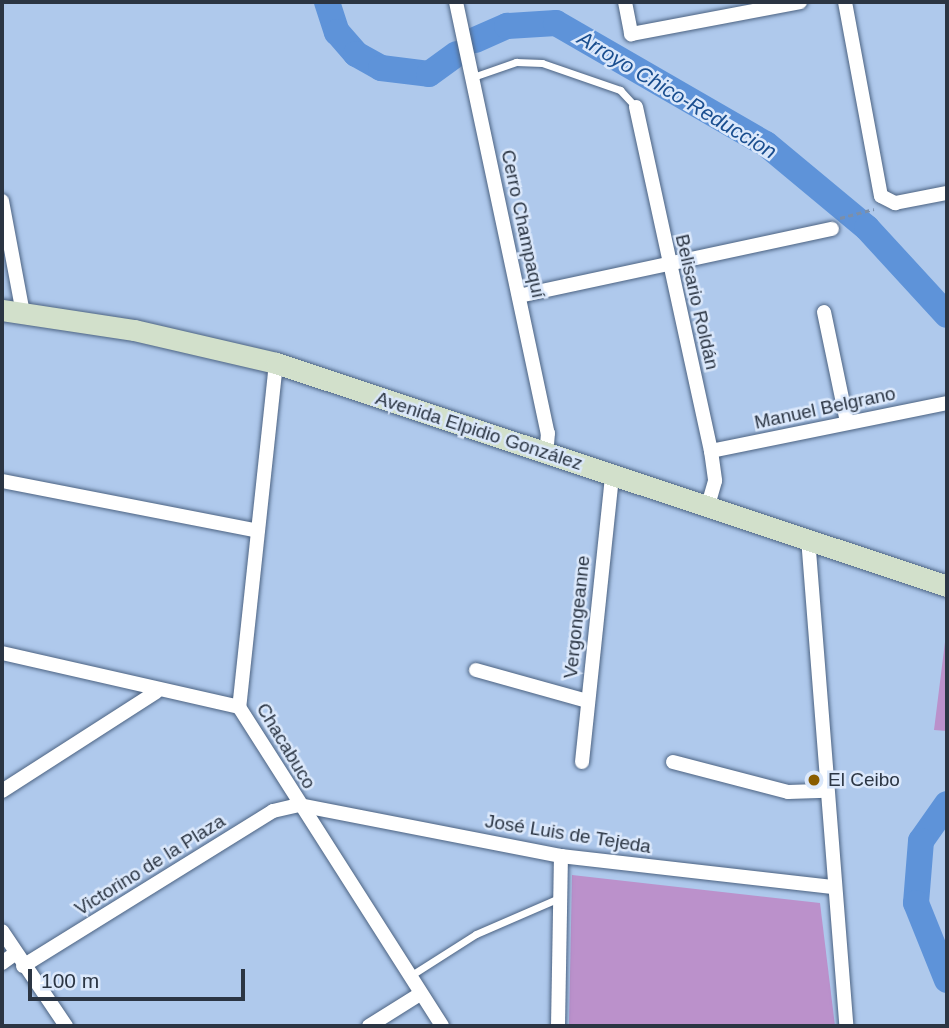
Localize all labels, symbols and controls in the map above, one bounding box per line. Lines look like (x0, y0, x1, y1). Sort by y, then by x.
water label: Arroyo Chico-Reduccion (573, 26, 781, 164)
street label: Cerro Champaquí (496, 148, 550, 300)
street label: Belisario Roldán (670, 232, 724, 372)
street label: Manuel Belgrano (752, 382, 898, 434)
street label: Avenida Elpidio González (373, 387, 585, 475)
street label: Vergongeanne (559, 554, 595, 680)
street label: Chacabuco (251, 699, 321, 793)
place label: El Ceibo (828, 769, 900, 791)
marker: El Ceibo (806, 772, 822, 788)
street label: Victorino de la Plaza (71, 810, 229, 920)
street label: José Luis de Tejeda (483, 810, 653, 858)
scale bar (32, 954, 248, 998)
text: 100 m (41, 969, 99, 992)

